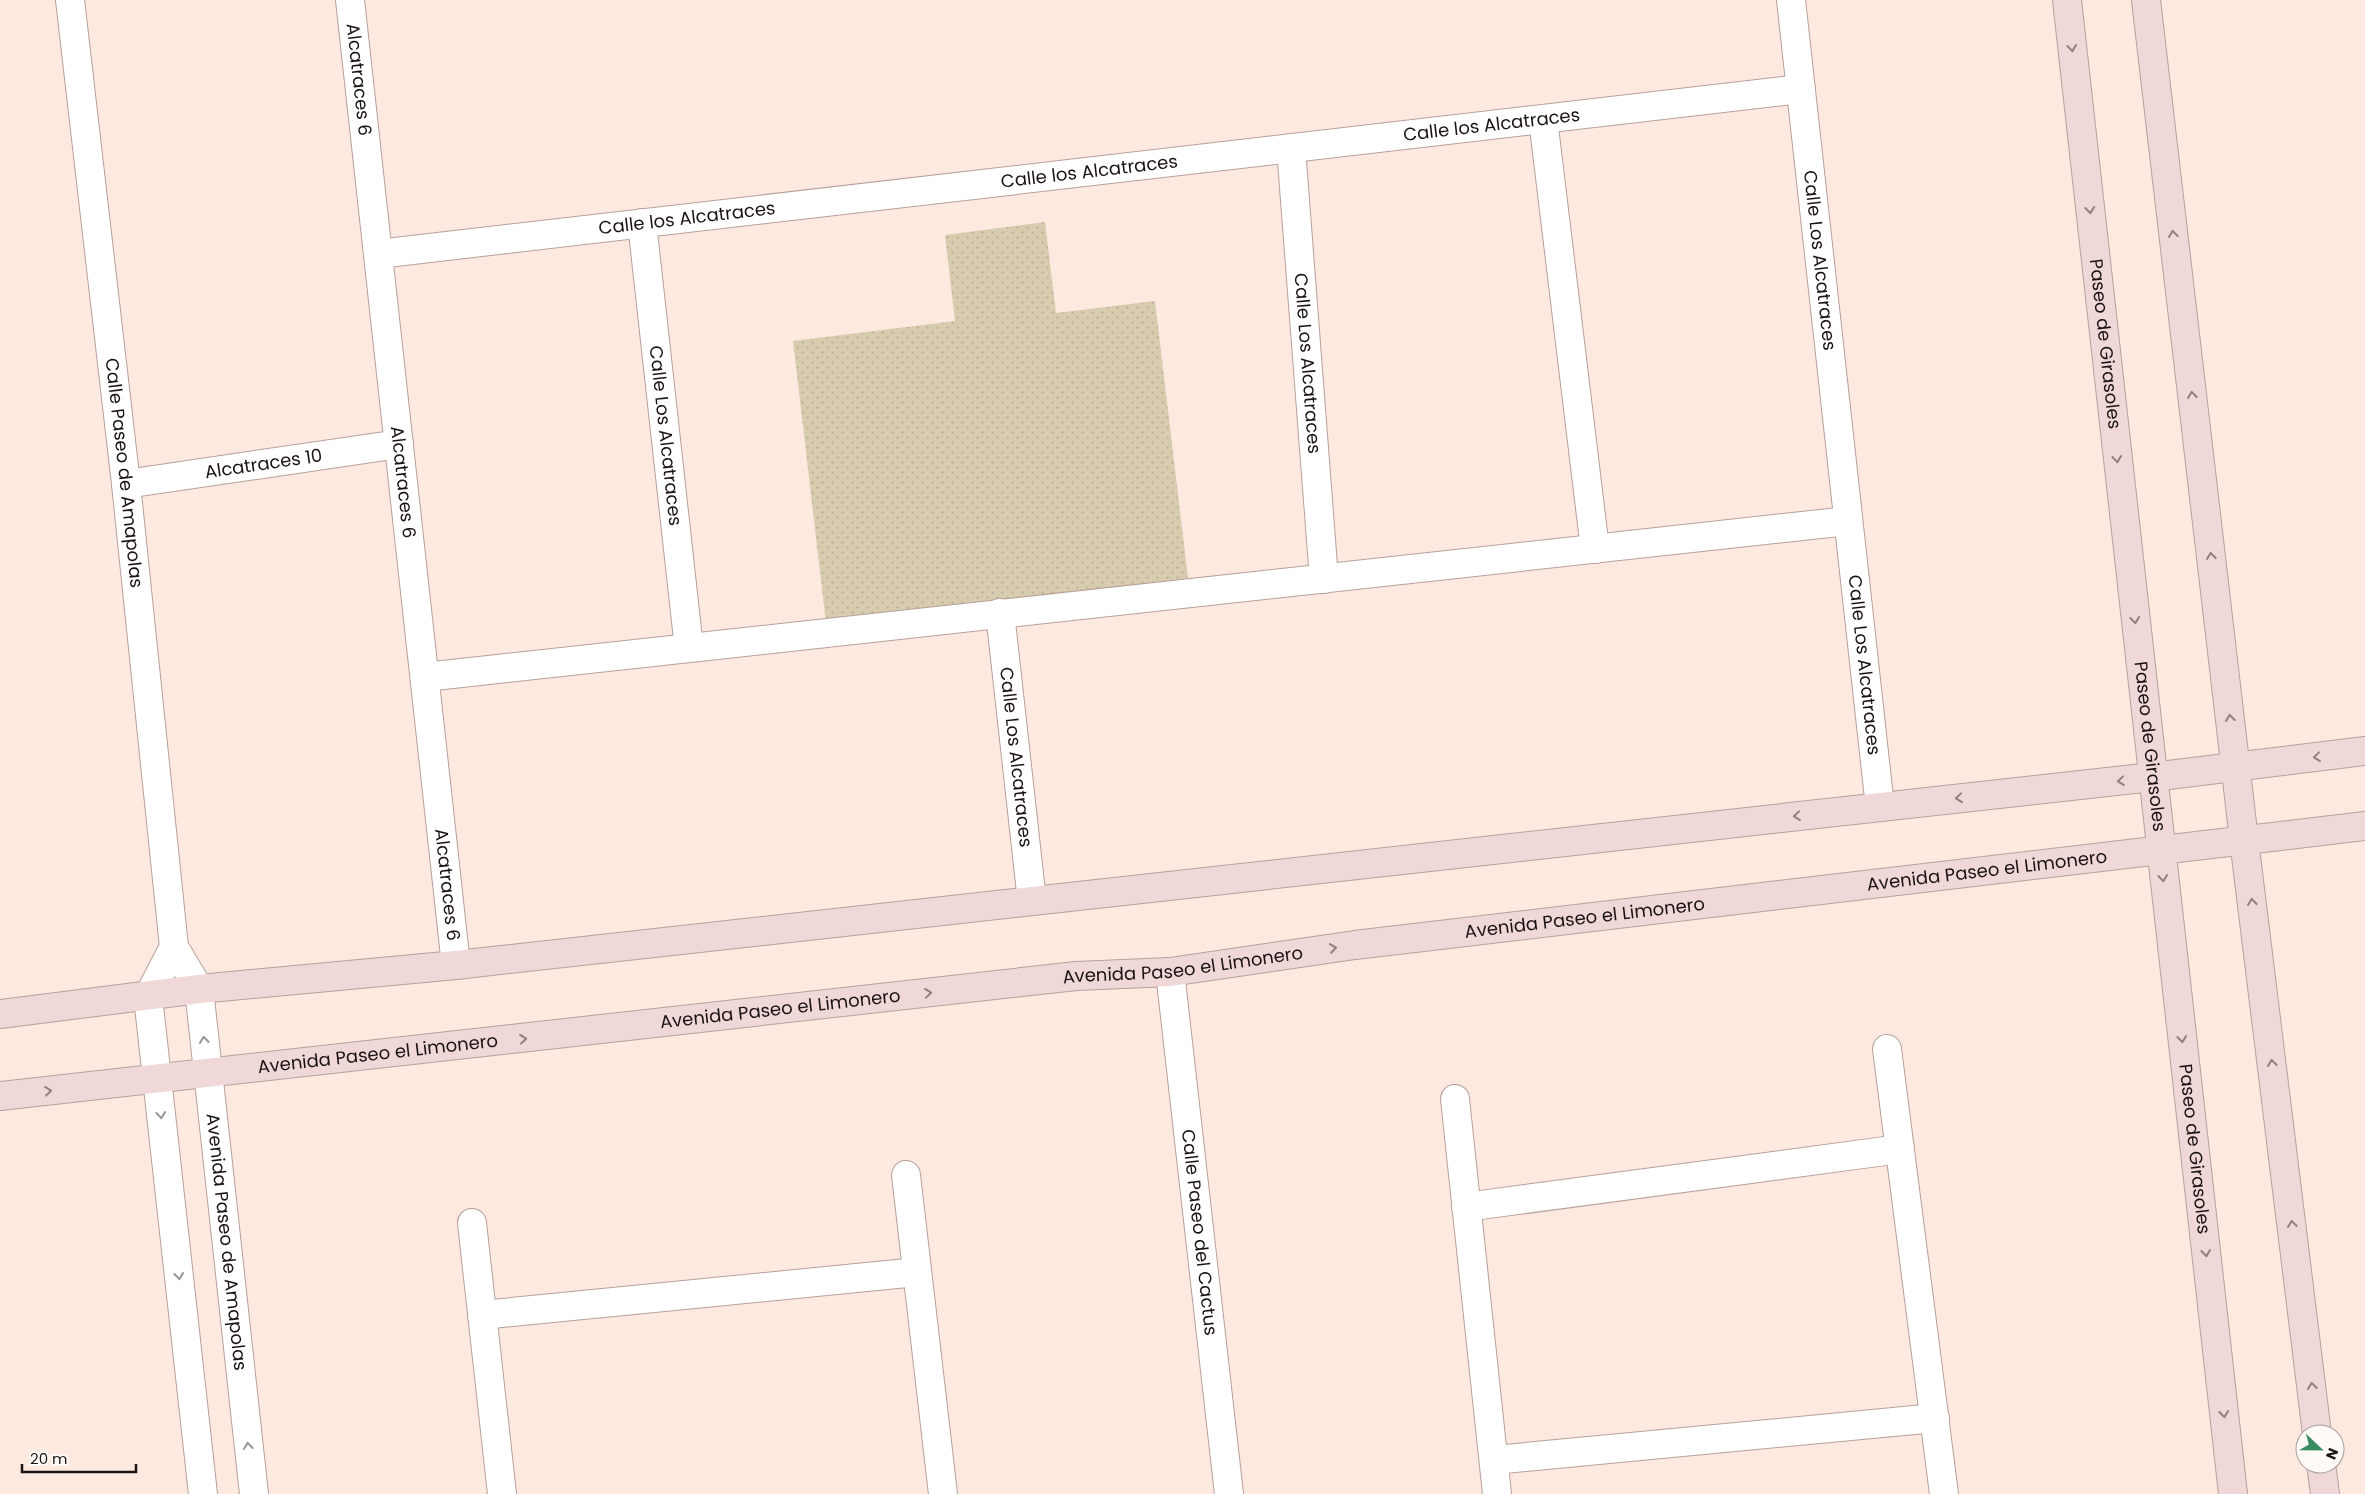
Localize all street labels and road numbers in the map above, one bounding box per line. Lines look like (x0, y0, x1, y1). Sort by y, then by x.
street label: Alcatraces 6 (341, 22, 378, 137)
street label: Calle los Alcatraces (1402, 102, 1581, 147)
street label: Calle los Alcatraces (999, 148, 1179, 194)
street label: Calle Los Alcatraces (1798, 169, 1843, 352)
street label: Calle los Alcatraces (597, 195, 777, 240)
street label: Paseo de Girasoles (2084, 257, 2128, 430)
street label: Calle Los Alcatraces (1289, 272, 1327, 455)
street label: Calle Los Alcatraces (644, 344, 688, 527)
street label: Calle Paseo de Amapolas (100, 357, 150, 589)
street label: Alcatraces 6 (385, 425, 422, 540)
street label: Alcatraces 10 (203, 442, 324, 484)
street label: Calle Los Alcatraces (1842, 574, 1887, 756)
street label: Paseo de Girasoles (2129, 660, 2172, 833)
street label: Calle Los Alcatraces (994, 666, 1039, 848)
street label: Alcatraces 6 (429, 827, 466, 942)
street label: Avenida Paseo el Limonero (1865, 843, 2108, 897)
street label: Avenida Paseo el Limonero (1463, 891, 1706, 944)
street label: Avenida Paseo el Limonero (1061, 940, 1304, 989)
street label: Avenida Paseo el Limonero (659, 983, 902, 1034)
street label: Avenida Paseo el Limonero (256, 1028, 499, 1079)
street label: Paseo de Girasoles (2173, 1063, 2217, 1235)
street label: Avenida Paseo de Amapolas (201, 1112, 253, 1372)
street label: Calle Paseo del Cactus (1176, 1128, 1224, 1337)

